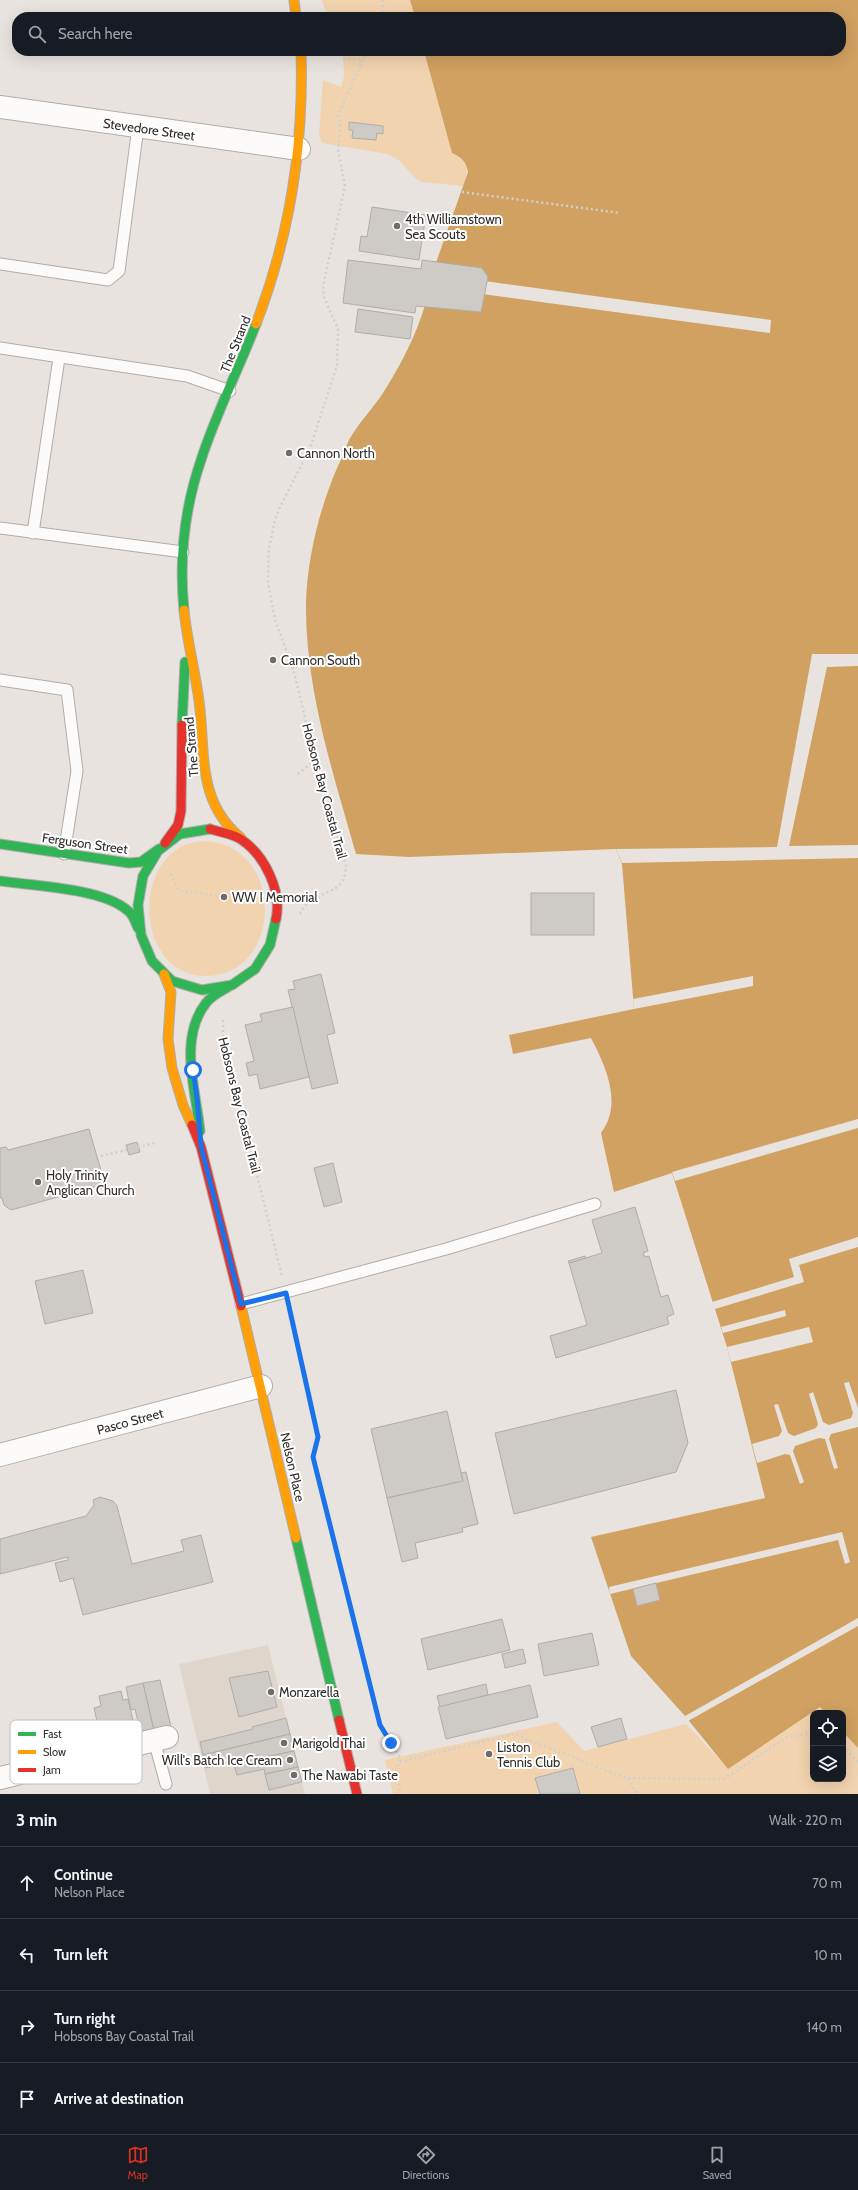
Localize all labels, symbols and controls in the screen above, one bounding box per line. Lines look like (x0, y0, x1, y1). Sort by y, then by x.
search box (12, 12, 846, 56)
icon: search (26, 23, 48, 45)
text: Search here (58, 25, 133, 43)
street label: Stevedore Street (102, 115, 197, 143)
place label: 4th Williamstown Sea Scouts (405, 211, 502, 242)
marker: 4th Williamstown Sea Scouts (392, 221, 402, 231)
street label: The Strand (216, 313, 254, 375)
place label: Cannon North (297, 445, 375, 461)
marker: Cannon North (284, 448, 294, 458)
place label: Cannon South (281, 652, 360, 668)
marker: Cannon South (268, 655, 278, 665)
street label: The Strand (180, 716, 202, 778)
street label: Hobsons Bay Coastal Trail (299, 721, 351, 861)
street label: Ferguson Street (41, 829, 129, 857)
place label: WW I Memorial (232, 889, 318, 905)
marker: WW I Memorial (219, 892, 229, 902)
street label: Hobsons Bay Coastal Trail (215, 1035, 265, 1175)
route start (184, 1061, 202, 1079)
place label: Holy Trinity Anglican Church (46, 1167, 135, 1198)
marker: Holy Trinity Anglican Church (33, 1177, 43, 1187)
street label: Pasco Street (95, 1404, 166, 1438)
street label: Nelson Place (277, 1431, 309, 1504)
place label: Monzarella (279, 1684, 340, 1700)
marker: Monzarella (266, 1687, 276, 1697)
map controls (810, 1710, 846, 1782)
button: locate (810, 1710, 846, 1746)
legend (10, 1720, 142, 1784)
text: Fast (43, 1727, 62, 1741)
route end (382, 1734, 400, 1752)
place label: Marigold Thai (292, 1735, 365, 1751)
marker: Marigold Thai (279, 1738, 289, 1748)
place label: Liston Tennis Club (497, 1739, 560, 1770)
text: Slow (43, 1745, 66, 1759)
button: layers (810, 1746, 846, 1782)
marker: Liston Tennis Club (484, 1749, 494, 1759)
place label: Will's Batch Ice Cream (162, 1752, 282, 1768)
marker: Will's Batch Ice Cream (285, 1755, 295, 1765)
text: Jam (42, 1763, 61, 1777)
place label: The Nawabi Taste (302, 1767, 398, 1783)
marker: The Nawabi Taste (289, 1770, 299, 1780)
text: 3 min (16, 1810, 57, 1830)
text: Walk · 220 m (769, 1812, 842, 1828)
text: Continue (54, 1866, 113, 1884)
icon: ahead (16, 1872, 38, 1894)
text: 70 m (812, 1875, 842, 1891)
text: Nelson Place (54, 1884, 125, 1900)
icon: left (16, 1944, 38, 1966)
text: Turn left (54, 1946, 108, 1964)
text: 10 m (814, 1947, 842, 1963)
text: Turn right (54, 2010, 115, 2028)
icon: right (16, 2016, 38, 2038)
text: 140 m (807, 2019, 842, 2035)
text: Hobsons Bay Coastal Trail (54, 2028, 194, 2044)
icon: arrive (16, 2088, 38, 2110)
text: Arrive at destination (54, 2090, 184, 2108)
tab: Map (127, 2144, 149, 2182)
tab: Directions (402, 2144, 449, 2182)
tab: Saved (703, 2144, 731, 2182)

